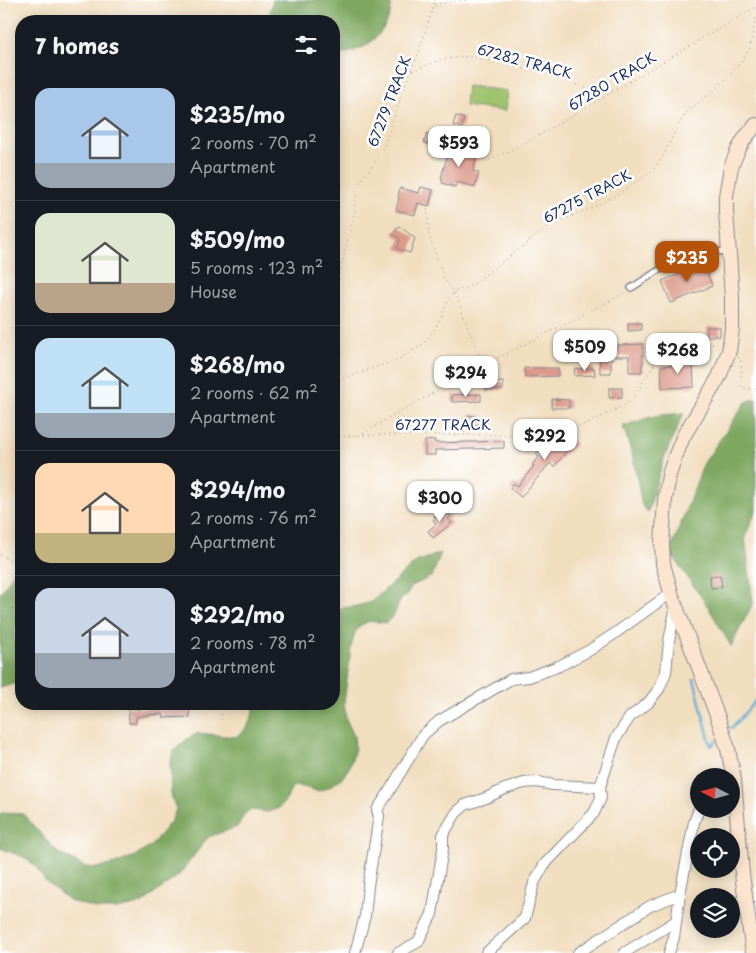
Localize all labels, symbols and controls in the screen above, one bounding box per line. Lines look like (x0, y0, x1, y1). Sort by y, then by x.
text: 7 homes (35, 29, 119, 61)
icon: filters (292, 31, 320, 59)
street label: 67282 TRACK (475, 38, 575, 84)
street label: 67280 TRACK (564, 46, 660, 116)
street label: 67279 TRACK (362, 52, 416, 150)
text: $235/mo (190, 98, 285, 130)
icon: home (75, 108, 135, 168)
pin: $593 (429, 126, 489, 168)
text: 2 rooms · 70 m² (190, 130, 317, 154)
text: $593 (439, 130, 479, 154)
text: Apartment (190, 154, 275, 178)
street label: 67275 TRACK (539, 164, 635, 228)
text: $509/mo (190, 223, 285, 255)
icon: home (75, 233, 135, 293)
pin: $235 (657, 240, 717, 283)
text: $235 (666, 245, 708, 269)
text: 5 rooms · 123 m² (190, 255, 323, 279)
text: House (190, 279, 237, 303)
pin: $509 (555, 330, 615, 372)
pin: $268 (648, 332, 708, 375)
text: $509 (564, 334, 606, 358)
text: $268 (657, 337, 699, 361)
text: $268/mo (190, 348, 285, 380)
pin: $294 (436, 356, 496, 398)
icon: home (75, 358, 135, 418)
text: $294 (445, 360, 487, 384)
text: 2 rooms · 62 m² (190, 380, 318, 404)
text: Apartment (190, 404, 275, 428)
street label: 67277 TRACK (395, 414, 491, 435)
pin: $292 (515, 418, 575, 461)
text: $292 (524, 423, 566, 447)
text: $294/mo (190, 473, 285, 505)
pin: $300 (410, 480, 470, 523)
icon: home (75, 483, 135, 543)
text: $300 (418, 485, 462, 509)
text: 2 rooms · 76 m² (190, 505, 317, 529)
text: Apartment (190, 529, 275, 553)
text: $292/mo (190, 598, 285, 630)
icon: home (75, 608, 135, 668)
text: 2 rooms · 78 m² (190, 630, 316, 654)
text: Apartment (190, 654, 275, 678)
north arrow (690, 768, 740, 818)
map controls (690, 768, 740, 938)
button: locate (690, 828, 740, 878)
button: layers (690, 888, 740, 938)

